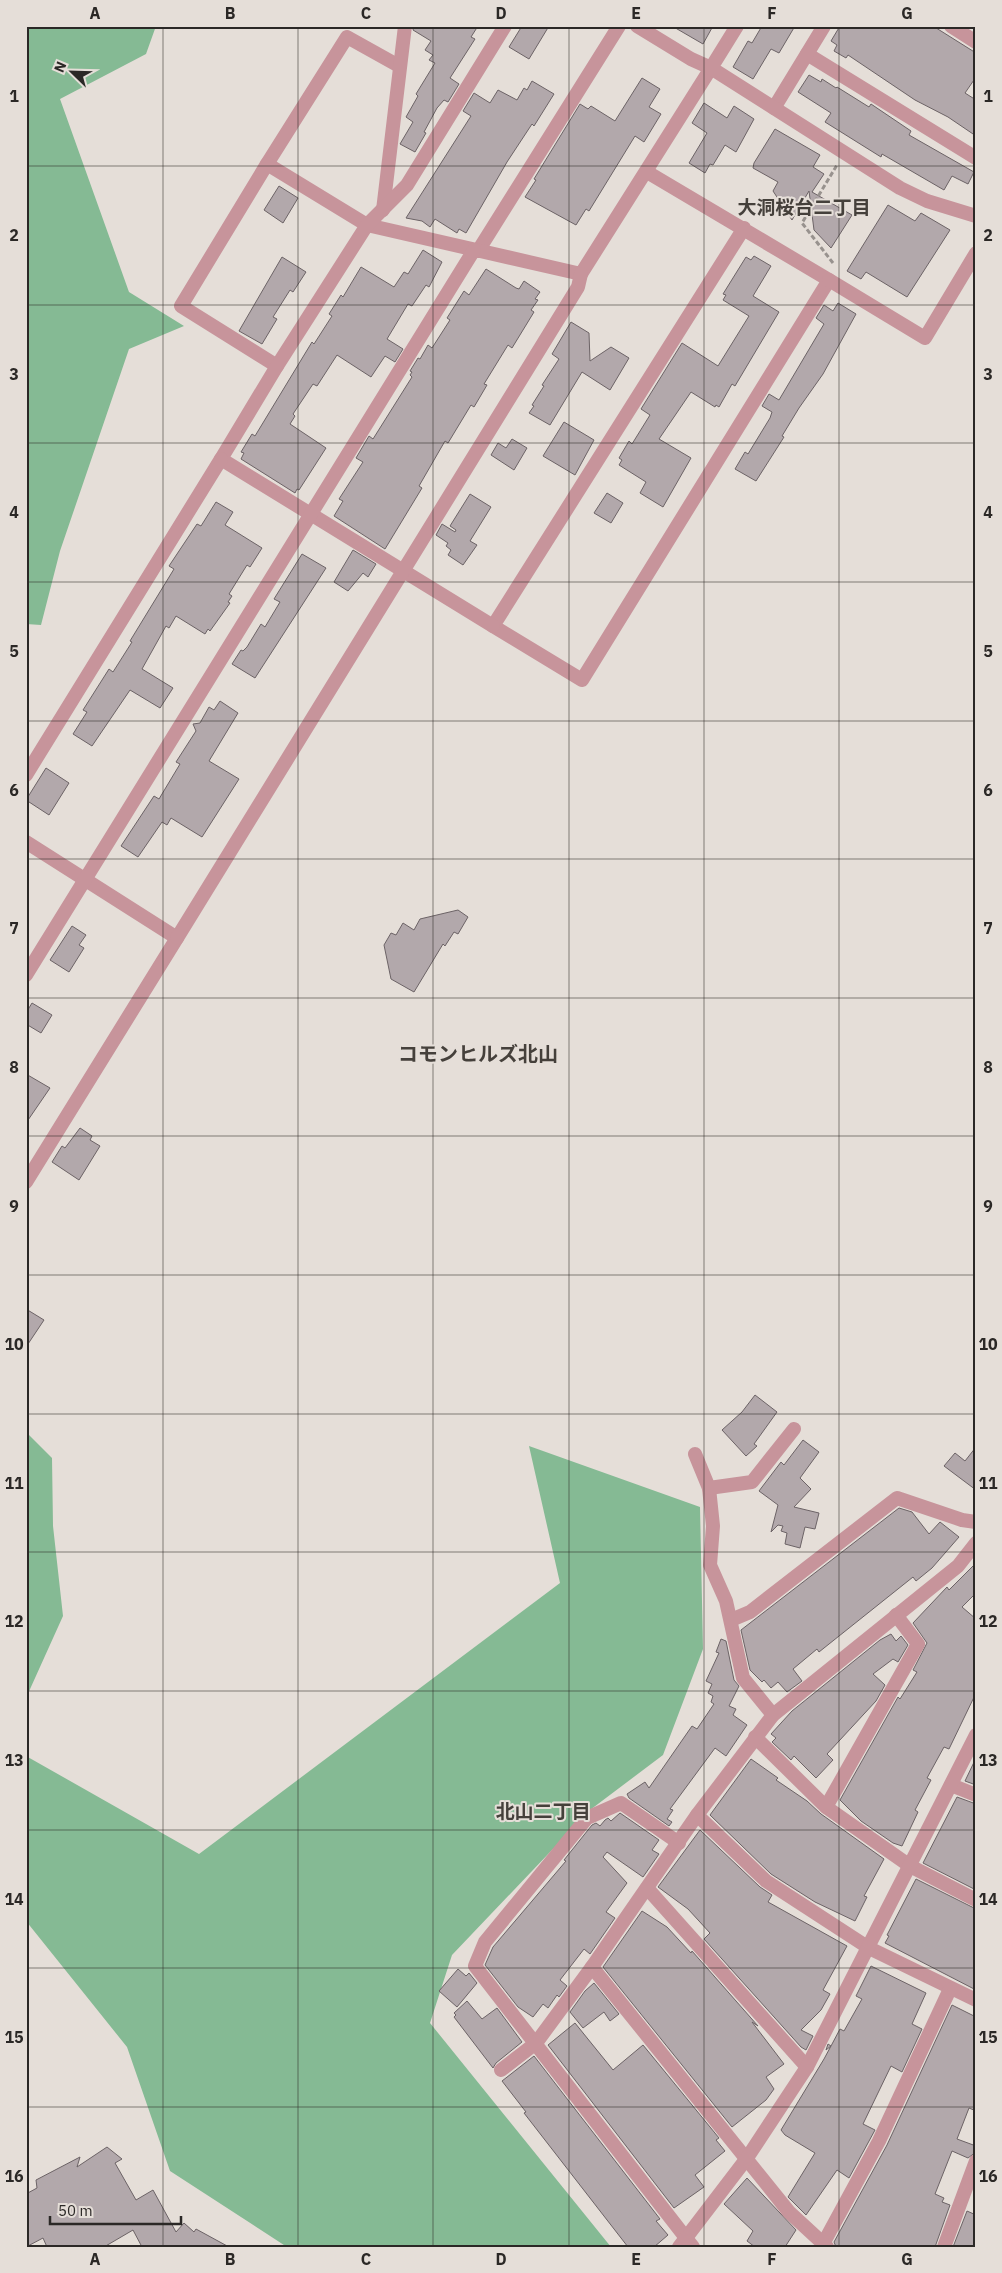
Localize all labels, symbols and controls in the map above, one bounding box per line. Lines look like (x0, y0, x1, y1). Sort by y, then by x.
text: A (90, 3, 101, 23)
text: B (225, 3, 236, 23)
text: C (361, 3, 371, 23)
text: D (495, 3, 507, 23)
text: E (631, 3, 641, 23)
text: F (767, 3, 777, 23)
text: G (901, 3, 913, 23)
north arrow (48, 48, 98, 98)
text: N (50, 59, 70, 75)
text: 1 (9, 86, 19, 106)
text: 1 (983, 86, 993, 106)
district label: 大洞桜台二丁目 (737, 195, 871, 219)
text: 2 (9, 225, 19, 245)
text: 2 (983, 225, 993, 245)
text: 3 (9, 364, 19, 384)
text: 3 (983, 364, 993, 384)
text: 4 (9, 502, 19, 522)
text: 4 (983, 502, 993, 522)
text: 5 (9, 641, 19, 661)
text: 5 (983, 641, 993, 661)
text: 6 (9, 780, 19, 800)
text: 6 (983, 780, 993, 800)
text: 7 (9, 918, 19, 938)
text: 7 (983, 918, 993, 938)
district label: コモンヒルズ北山 (398, 1040, 558, 1067)
text: 8 (9, 1057, 19, 1077)
text: 8 (983, 1057, 993, 1077)
text: 9 (9, 1196, 19, 1216)
text: 9 (983, 1196, 993, 1216)
text: 10 (4, 1334, 24, 1354)
text: 10 (978, 1334, 998, 1354)
text: 11 (4, 1473, 24, 1493)
text: 11 (978, 1473, 998, 1493)
text: 12 (4, 1611, 24, 1631)
text: 12 (978, 1611, 998, 1631)
text: 13 (4, 1750, 24, 1770)
text: 13 (978, 1750, 998, 1770)
district label: 北山二丁目 (495, 1799, 591, 1823)
text: 14 (4, 1889, 24, 1909)
text: 14 (978, 1889, 998, 1909)
text: 15 (4, 2027, 24, 2047)
text: 15 (978, 2027, 998, 2047)
text: 16 (4, 2166, 24, 2186)
text: 16 (978, 2166, 998, 2186)
scale bar (50, 2193, 181, 2225)
text: 50 m (58, 2201, 93, 2220)
text: A (90, 2249, 101, 2269)
text: B (225, 2249, 236, 2269)
text: C (361, 2249, 371, 2269)
text: D (495, 2249, 507, 2269)
text: E (631, 2249, 641, 2269)
text: F (767, 2249, 777, 2269)
text: G (901, 2249, 913, 2269)

